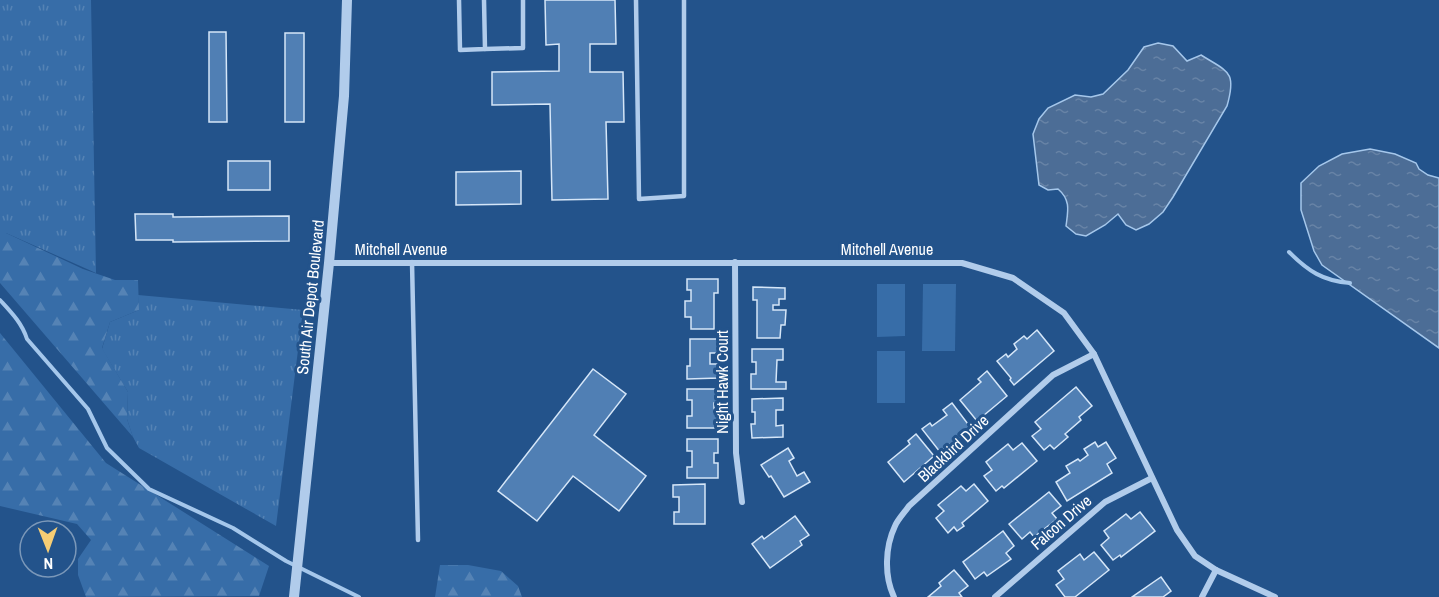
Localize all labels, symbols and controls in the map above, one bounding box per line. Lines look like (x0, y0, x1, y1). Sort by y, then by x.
street label: South Air Depot Boulevard (291, 219, 329, 375)
street label: Mitchell Avenue (355, 238, 447, 260)
street label: Mitchell Avenue (841, 238, 933, 260)
street label: Night Hawk Court (711, 330, 733, 434)
street label: Blackbird Drive (913, 409, 993, 487)
street label: Falcon Drive (1026, 490, 1096, 554)
north arrow (18, 519, 78, 579)
text: N (43, 553, 53, 575)

